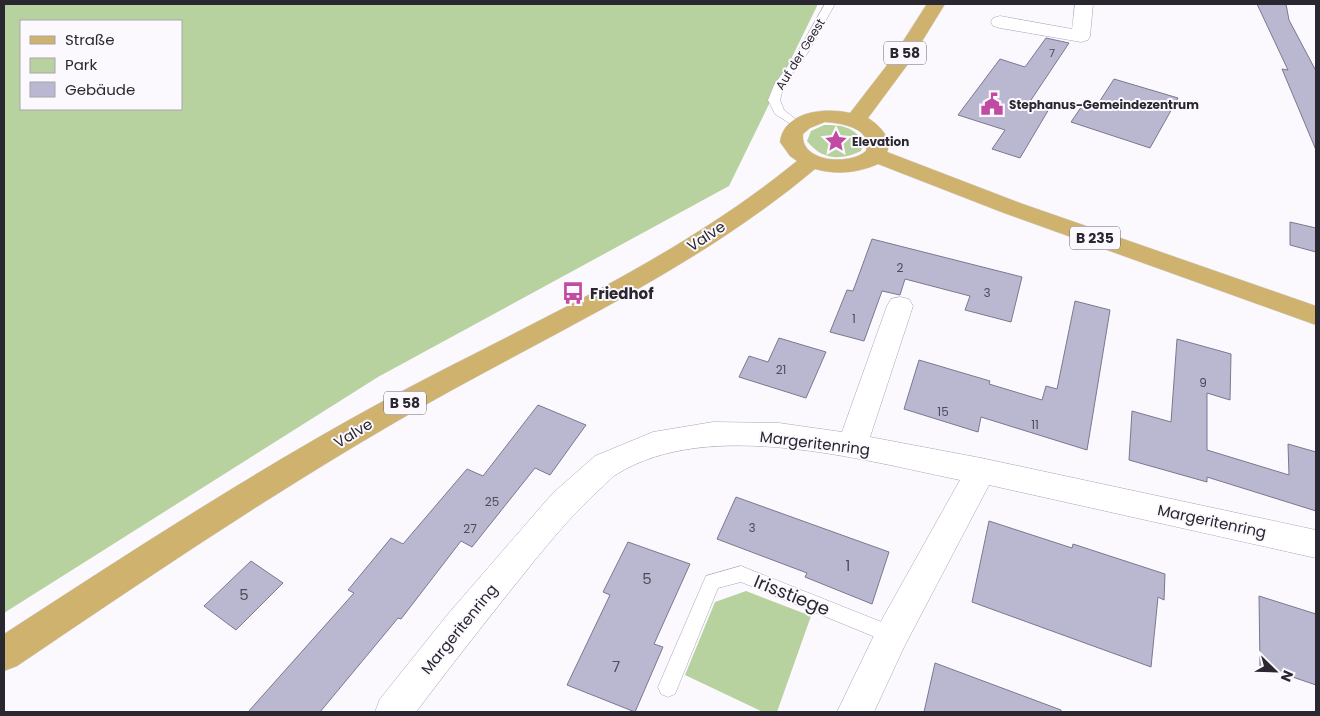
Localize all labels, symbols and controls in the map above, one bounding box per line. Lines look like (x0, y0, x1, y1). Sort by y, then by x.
street label: Auf der Geest (771, 15, 829, 93)
legend (20, 20, 182, 110)
text: Straße (65, 29, 115, 50)
road number: B 58 (884, 42, 926, 64)
house number: 7 (1049, 45, 1055, 61)
text: Park (65, 54, 97, 75)
text: Gebäude (65, 79, 135, 100)
public building icon: Stephanus-Gemeindezentrum (979, 91, 1005, 117)
place label: Stephanus-Gemeindezentrum (1009, 96, 1199, 113)
place icon: Elevation (823, 128, 849, 154)
place label: Elevation (852, 133, 909, 150)
street label: Valve (683, 216, 729, 256)
road number: B 235 (1070, 227, 1120, 250)
house number: 2 (897, 259, 904, 276)
bus stop icon: Friedhof (560, 280, 586, 306)
place label: Friedhof (590, 283, 654, 304)
house number: 3 (983, 284, 991, 301)
house number: 1 (852, 310, 856, 327)
house number: 21 (776, 361, 786, 378)
house number: 9 (1199, 374, 1207, 391)
road number: B 58 (384, 392, 426, 414)
house number: 15 (937, 403, 949, 420)
street label: Valve (330, 413, 376, 453)
house number: 11 (1031, 416, 1039, 433)
street label: Margeritenring (759, 426, 871, 460)
house number: 25 (485, 493, 499, 510)
street label: Margeritenring (1156, 499, 1268, 543)
house number: 3 (748, 519, 756, 536)
house number: 27 (463, 520, 477, 537)
house number: 1 (846, 555, 850, 576)
house number: 5 (642, 568, 652, 589)
street label: Irisstiege (750, 568, 834, 622)
street label: Margeritenring (416, 579, 502, 679)
house number: 5 (239, 584, 249, 605)
north arrow (1250, 646, 1300, 696)
house number: 7 (612, 656, 620, 677)
text: N (1276, 667, 1298, 685)

